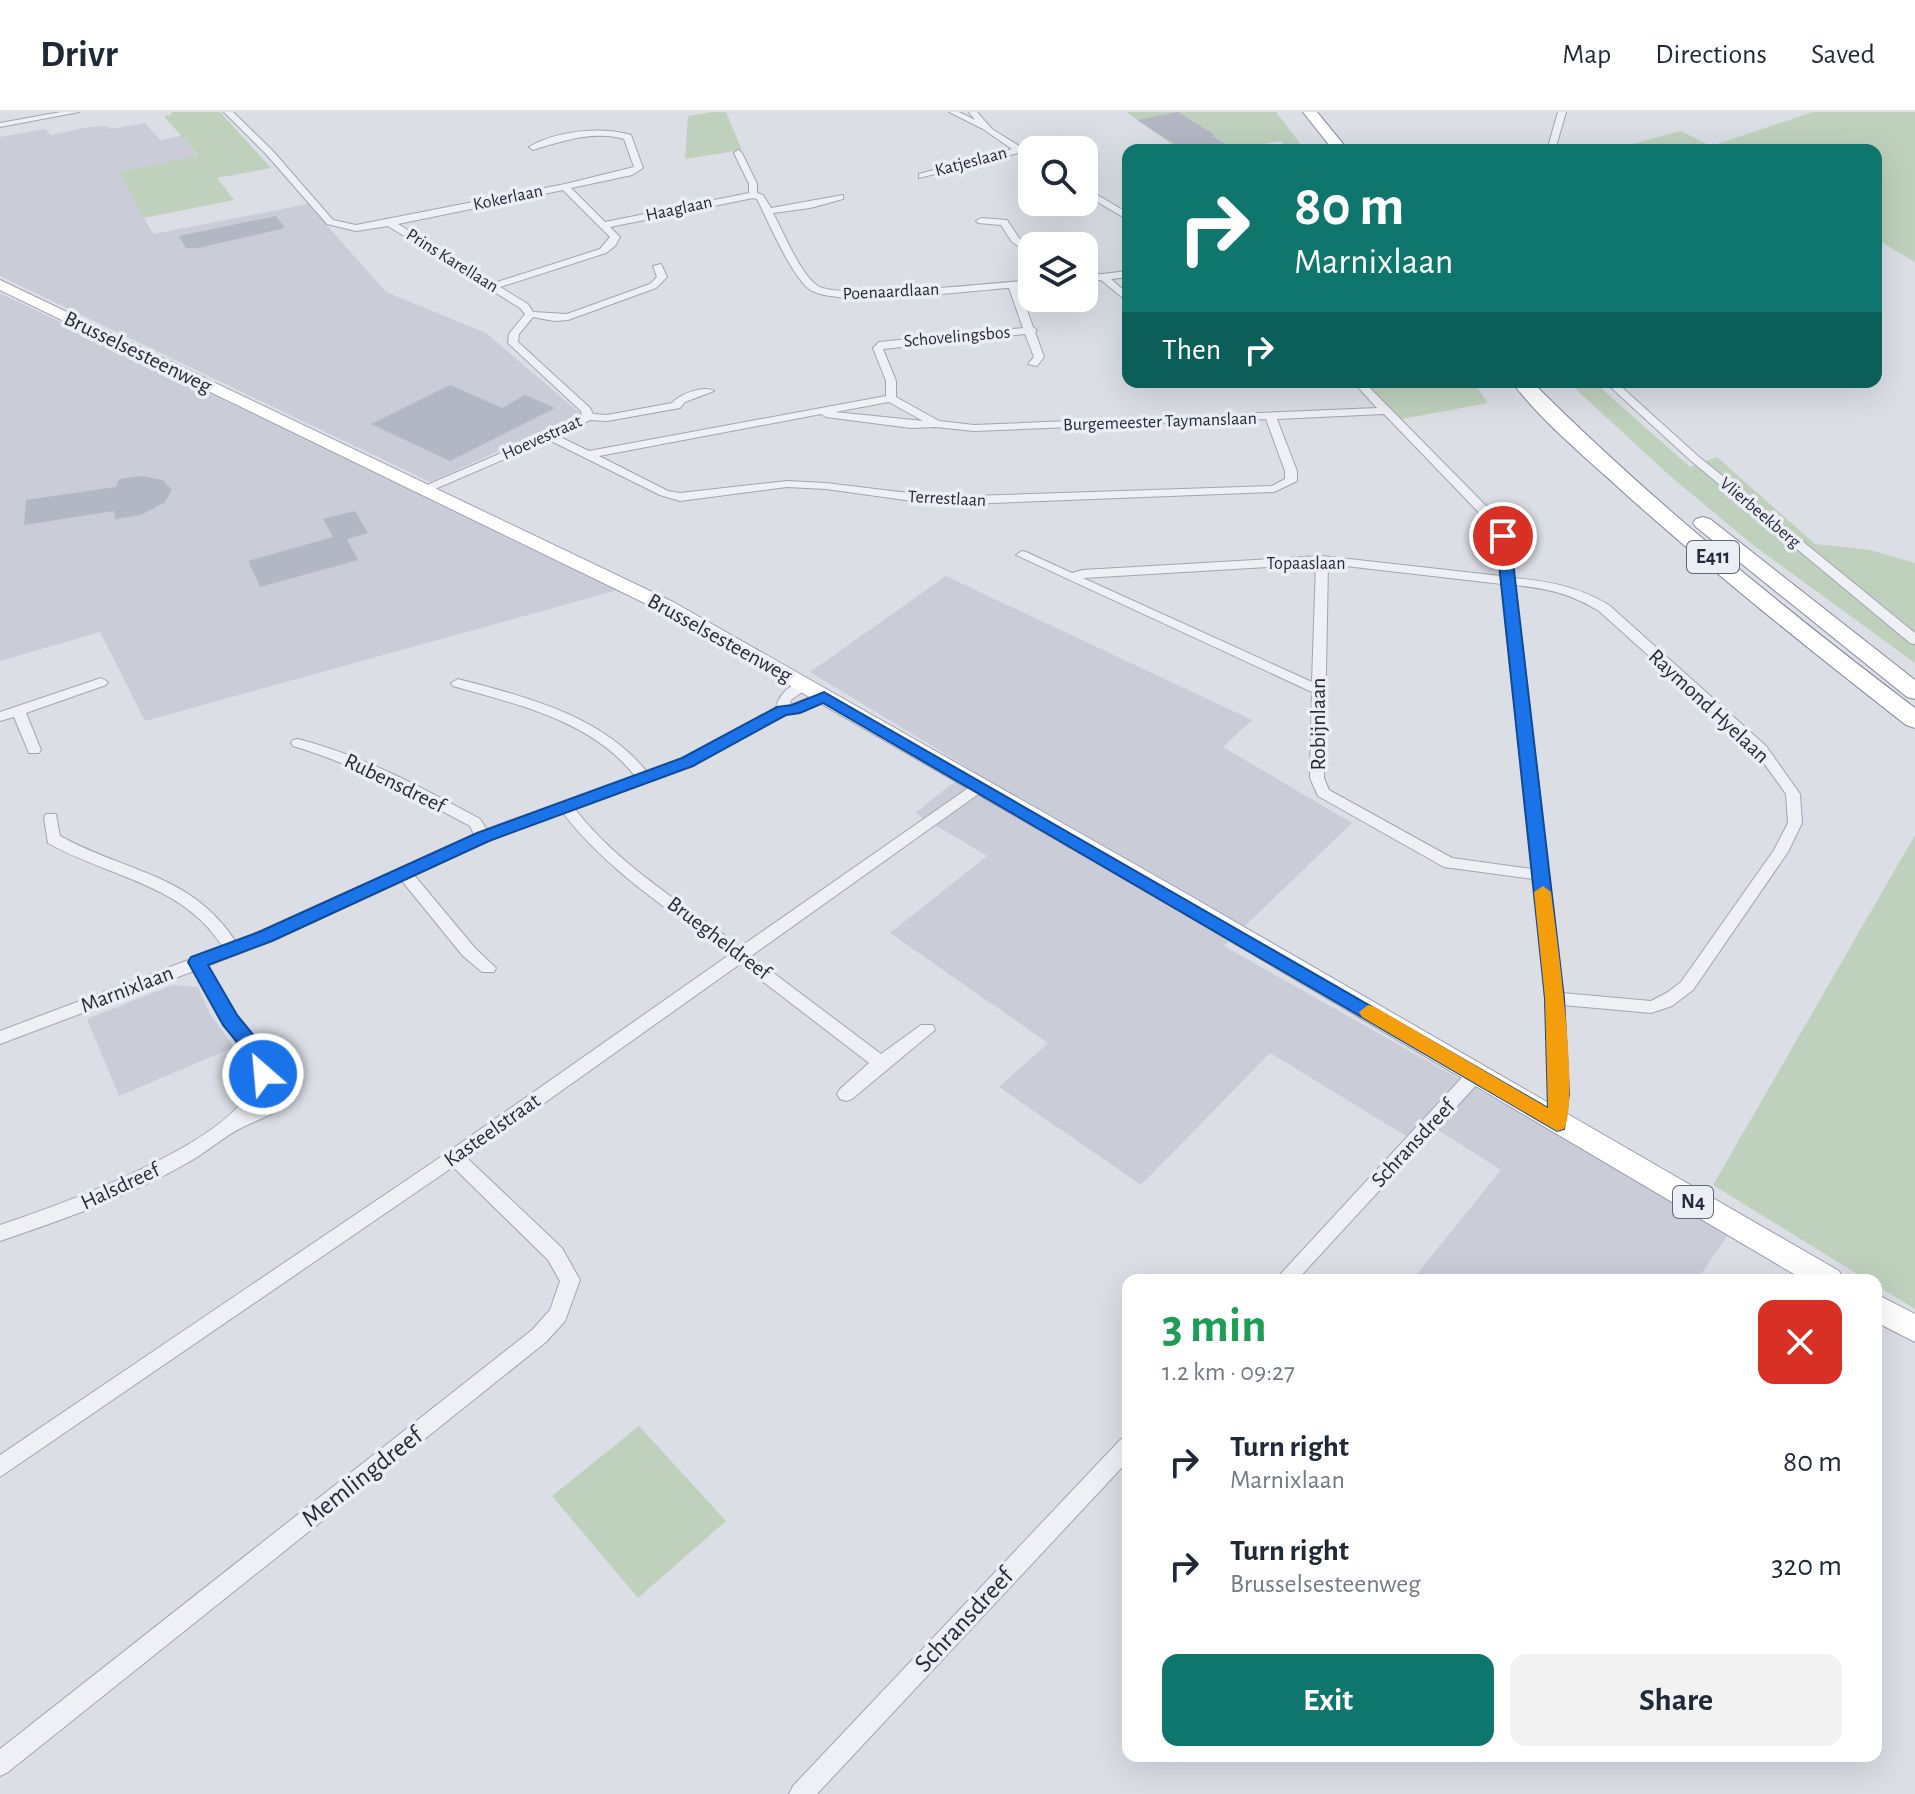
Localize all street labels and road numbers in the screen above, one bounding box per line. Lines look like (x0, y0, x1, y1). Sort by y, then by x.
street label: Katjeslaan (933, 144, 1009, 180)
street label: Kokerlaan (472, 182, 544, 214)
street label: Haaglaan (644, 193, 714, 225)
street label: Prins Karellaan (403, 226, 501, 296)
street label: Poenaardlaan (842, 280, 940, 304)
street label: Brusselsesteenweg (61, 307, 216, 397)
street label: Schovelingsbos (903, 323, 1011, 351)
street label: Burgemeester Taymanslaan (1063, 410, 1257, 434)
street label: Hoevestraat (499, 412, 585, 464)
street label: Vlierbeekberg (1716, 474, 1804, 552)
street label: Terrestlaan (907, 488, 987, 510)
road number: E411 (1687, 541, 1739, 573)
street label: Topaaslaan (1266, 555, 1346, 573)
street label: Brusselsesteenweg (644, 589, 796, 687)
street label: Raymond Hyelaan (1644, 645, 1774, 767)
street label: Robijnlaan (1307, 678, 1329, 770)
street label: Rubensdreef (341, 749, 450, 817)
street label: Bruegheldreef (663, 892, 776, 985)
street label: Marnixlaan (78, 961, 176, 1017)
street label: Kasteelstraat (440, 1089, 544, 1171)
street label: Schransdreef (1367, 1094, 1460, 1191)
street label: Halsdreef (77, 1158, 164, 1214)
road number: N4 (1673, 1186, 1713, 1218)
street label: Memlingdreef (297, 1421, 429, 1532)
street label: Schransdreef (910, 1561, 1020, 1677)

